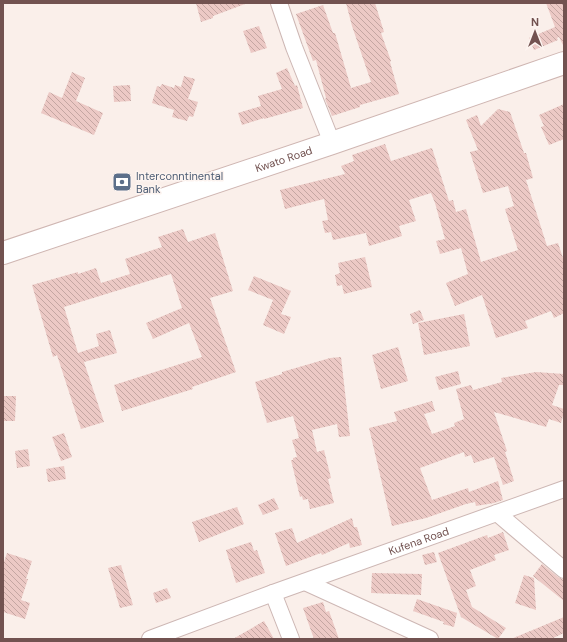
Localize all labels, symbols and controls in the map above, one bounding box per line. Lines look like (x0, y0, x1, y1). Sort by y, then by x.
north arrow (515, 12, 555, 52)
text: N (531, 15, 539, 29)
street label: Kwato Road (253, 143, 314, 175)
place label: Interconntinental Bank (136, 169, 223, 196)
bank icon: Interconntinental Bank (111, 171, 133, 193)
street label: Kufena Road (387, 524, 451, 558)

